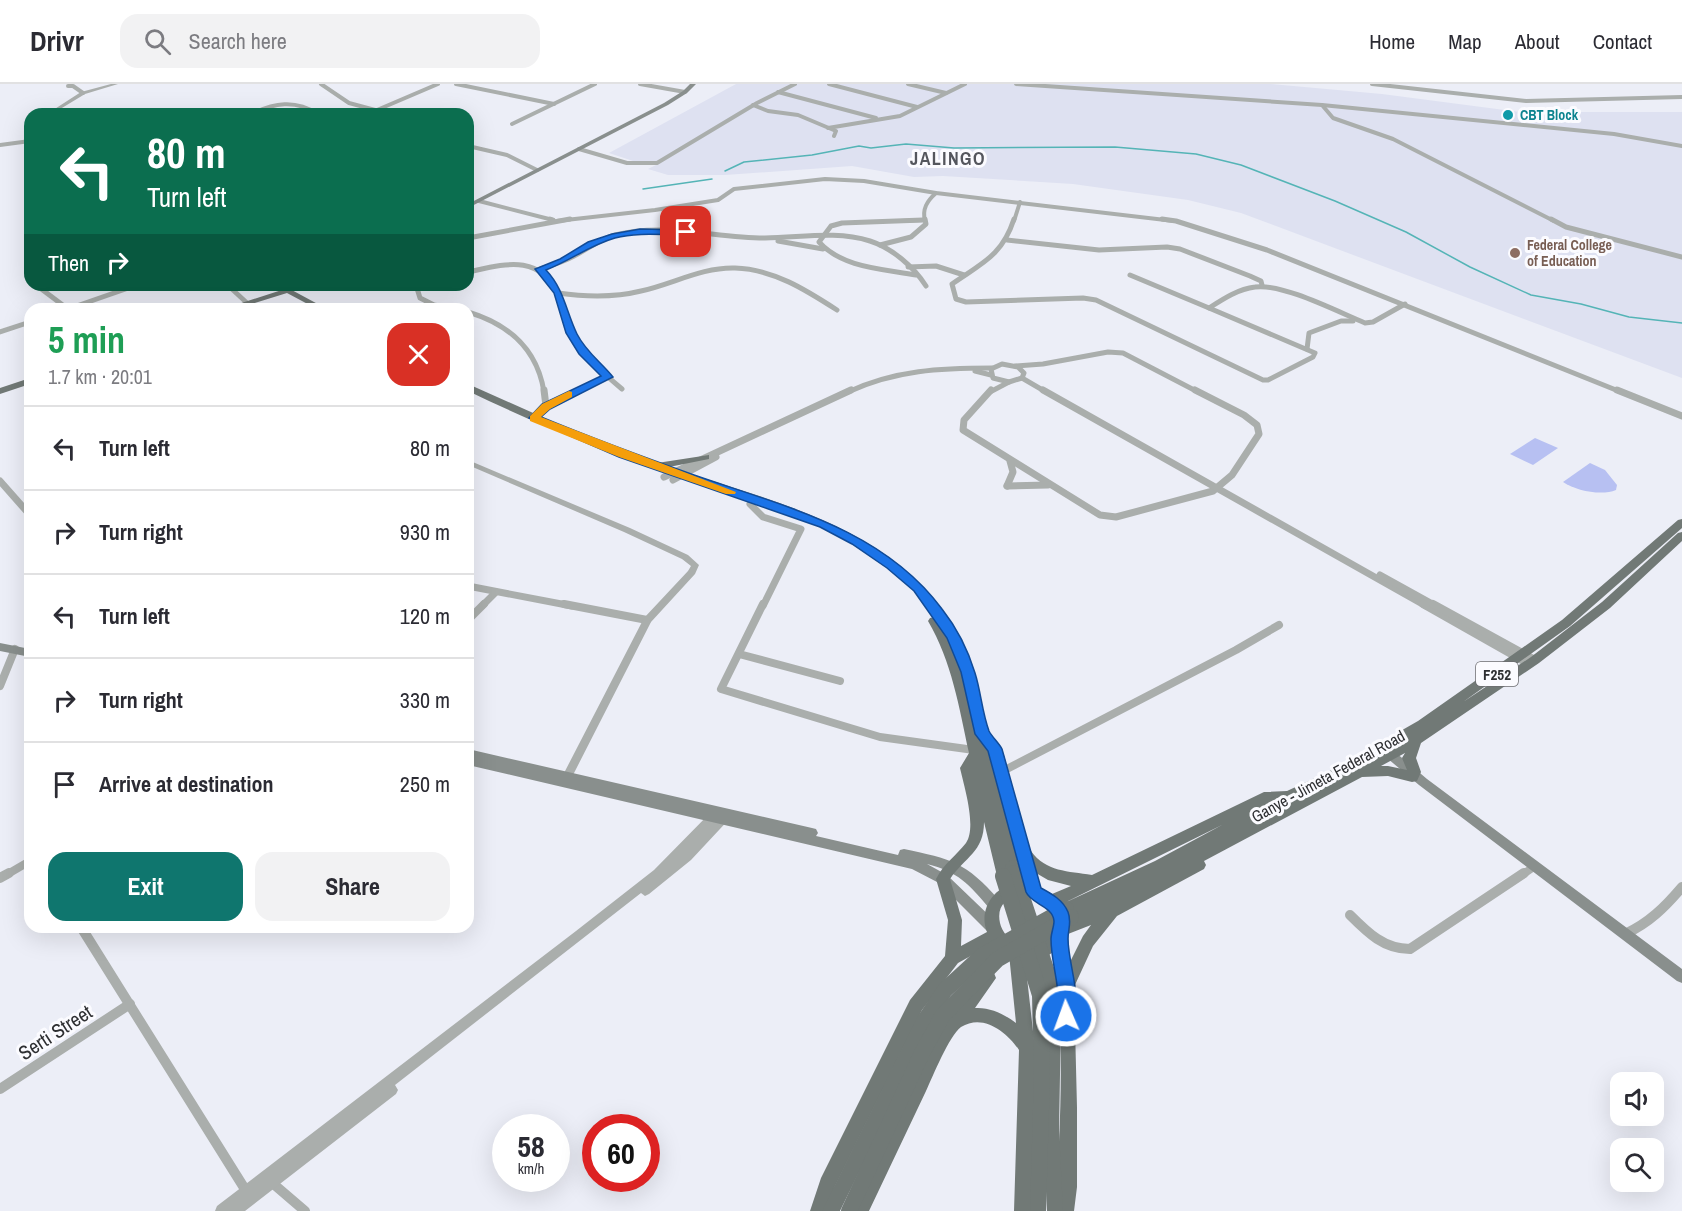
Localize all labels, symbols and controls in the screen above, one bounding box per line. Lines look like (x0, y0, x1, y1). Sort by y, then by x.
search box (120, 14, 540, 68)
text: Drivr (30, 22, 84, 60)
icon: search (141, 25, 174, 58)
text: Search here (189, 26, 287, 56)
text: Home (1369, 27, 1415, 56)
text: Map (1448, 27, 1482, 56)
text: About (1515, 27, 1560, 56)
text: Contact (1593, 27, 1652, 56)
place label: CBT Block (1520, 106, 1579, 124)
marker: CBT Block (1501, 108, 1515, 122)
text: 80 m (147, 125, 226, 181)
icon: left (48, 132, 126, 210)
district label: JALINGO (910, 146, 986, 171)
text: Turn left (147, 179, 226, 215)
pin (660, 206, 711, 257)
icon: arrive (669, 215, 702, 248)
place label: Federal College of Education (1527, 236, 1612, 270)
icon: right (101, 246, 134, 279)
marker: Federal College of Education (1508, 246, 1522, 260)
text: Then (48, 248, 89, 278)
text: 5 min (48, 316, 125, 364)
button: close (387, 323, 450, 386)
text: 1.7 km · 20:01 (48, 363, 152, 390)
icon: left (48, 432, 81, 465)
text: Turn left (99, 433, 170, 463)
text: 80 m (410, 433, 450, 463)
icon: right (48, 516, 81, 549)
text: Turn right (99, 517, 183, 547)
text: 930 m (400, 517, 450, 547)
icon: left (48, 600, 81, 633)
text: Turn left (99, 601, 170, 631)
text: 120 m (400, 601, 450, 631)
road number: F252 (1476, 662, 1518, 686)
icon: right (48, 684, 81, 717)
text: Turn right (99, 685, 183, 715)
text: 330 m (400, 685, 450, 715)
street label: Ganye - Jimeta Federal Road (1247, 725, 1409, 827)
icon: arrive (48, 768, 81, 801)
text: Arrive at destination (99, 769, 273, 799)
text: 250 m (400, 769, 450, 799)
button: Exit (48, 852, 243, 921)
button: Share (255, 852, 450, 921)
position arrow (1034, 984, 1098, 1048)
street label: Serti Street (13, 998, 98, 1066)
map controls (1610, 1072, 1664, 1192)
button: sound (1610, 1072, 1664, 1126)
speed limit sign: 60 (582, 1114, 660, 1192)
text: 58 (517, 1126, 545, 1166)
button: search (1610, 1138, 1664, 1192)
text: km/h (518, 1158, 544, 1179)

